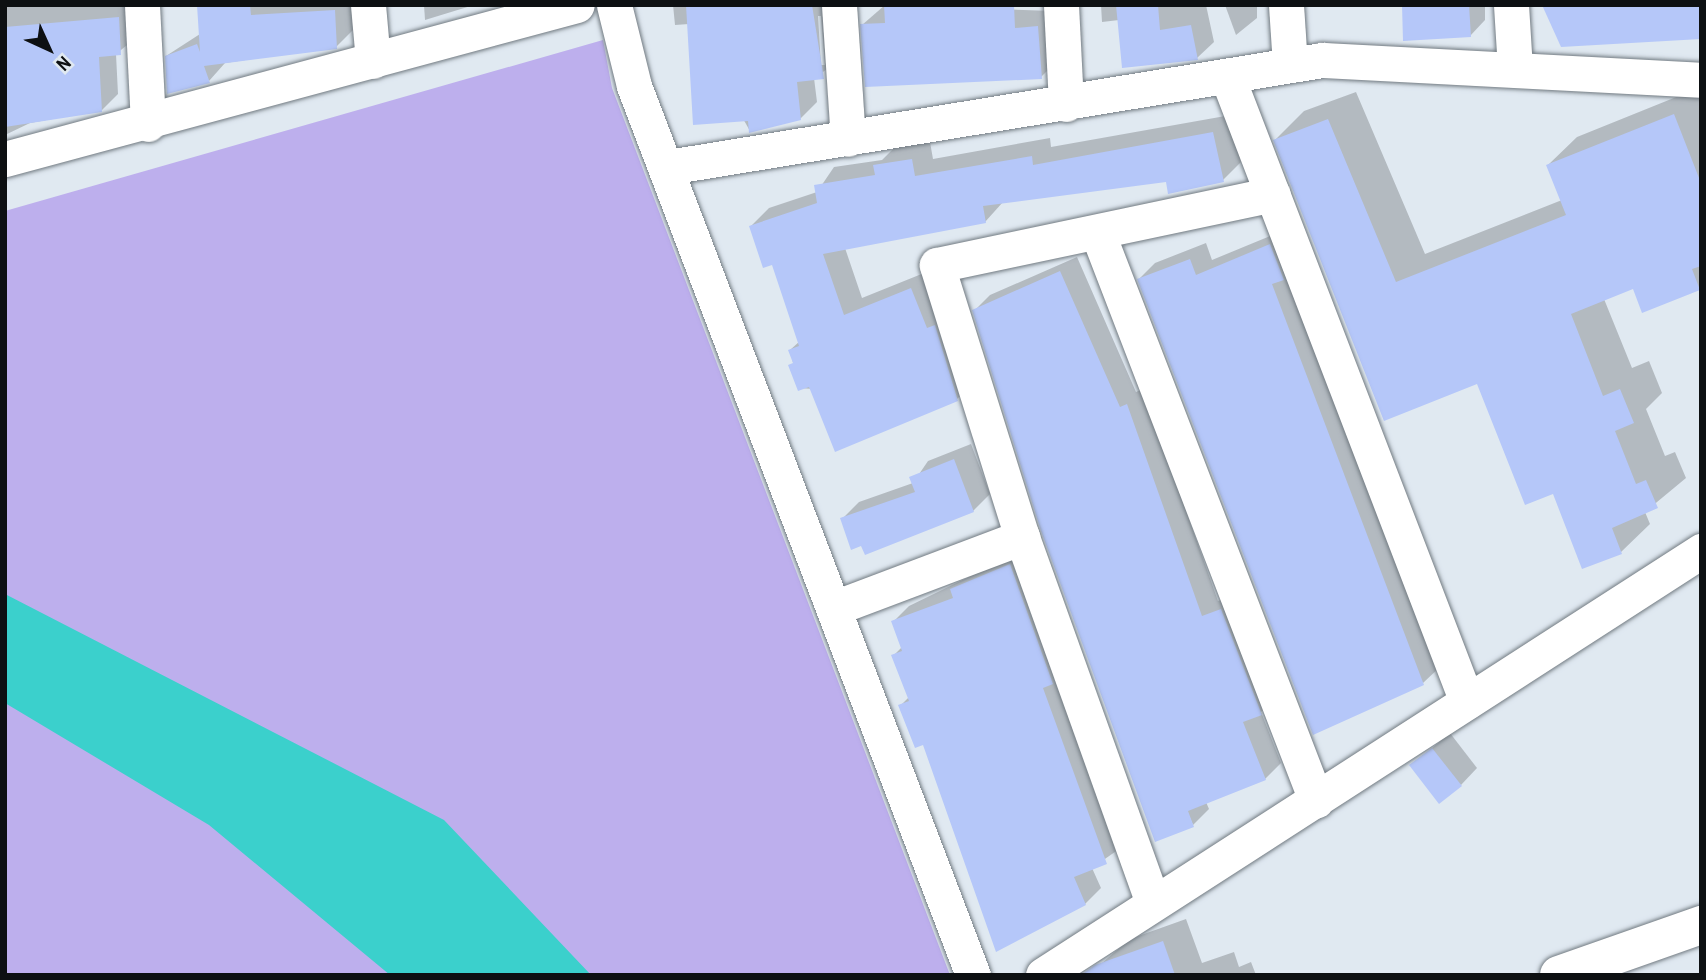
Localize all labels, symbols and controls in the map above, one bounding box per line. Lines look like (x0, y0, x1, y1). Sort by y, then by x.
north arrow (14, 14, 84, 84)
text: N (51, 51, 77, 77)

